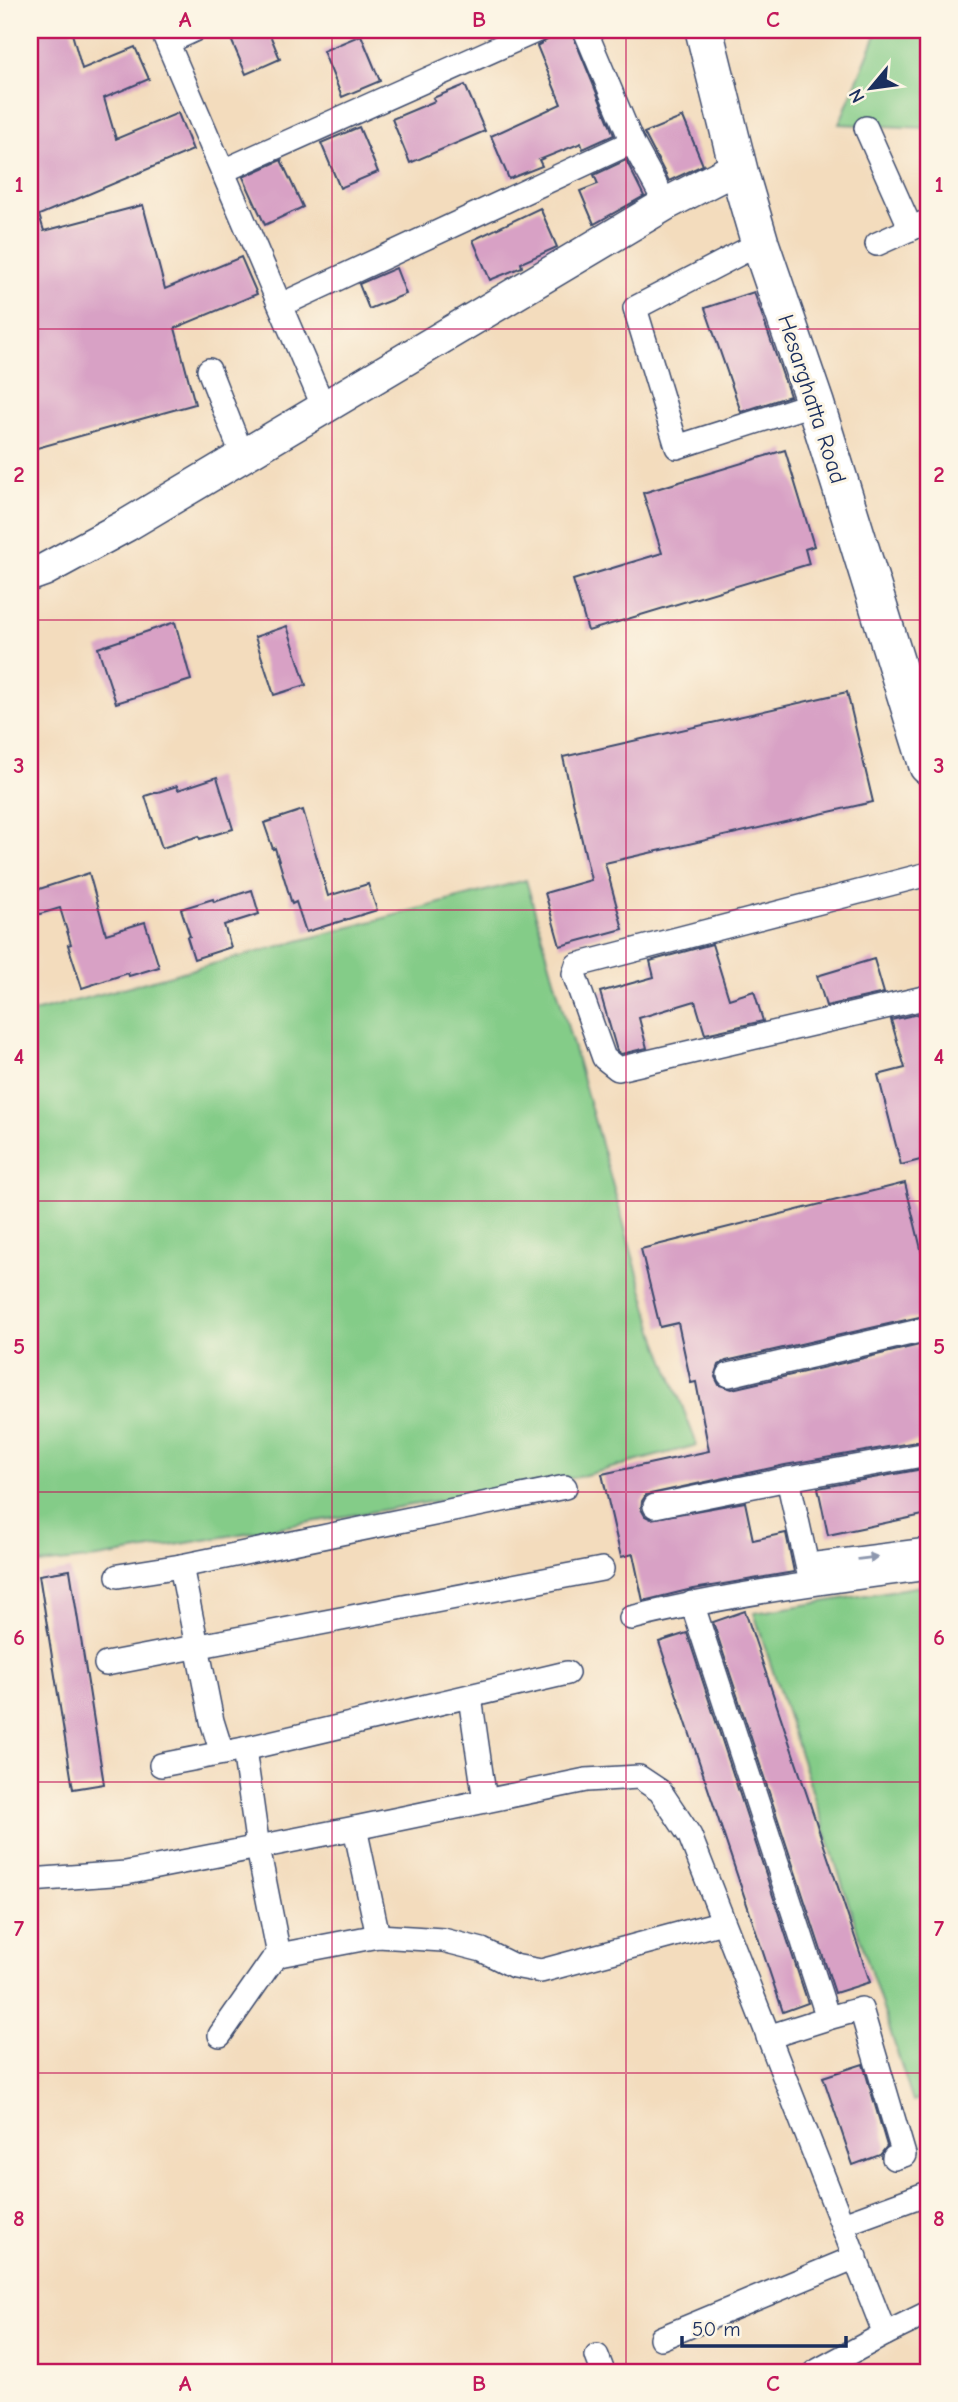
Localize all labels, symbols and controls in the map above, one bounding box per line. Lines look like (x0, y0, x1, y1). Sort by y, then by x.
text: A (179, 6, 192, 33)
text: B (472, 6, 486, 33)
text: C (766, 6, 780, 33)
north arrow (836, 52, 906, 122)
text: N (844, 85, 870, 107)
text: 1 (14, 171, 24, 198)
text: 1 (934, 171, 944, 198)
street label: Hesarghatta Road (772, 311, 852, 487)
text: 2 (13, 461, 25, 488)
text: 2 (933, 461, 945, 488)
text: 3 (13, 752, 25, 779)
text: 3 (933, 752, 945, 779)
text: 4 (14, 1043, 25, 1070)
text: 4 (934, 1043, 945, 1070)
text: 5 (13, 1333, 25, 1360)
text: 5 (933, 1333, 945, 1360)
one-way arrow (858, 1552, 880, 1563)
text: 6 (13, 1624, 25, 1651)
text: 6 (933, 1624, 945, 1651)
text: 7 (14, 1915, 25, 1942)
text: 7 (934, 1915, 945, 1942)
text: 8 (13, 2205, 25, 2232)
text: 8 (933, 2205, 945, 2232)
scale bar (682, 2304, 846, 2348)
text: 50 m (692, 2317, 741, 2341)
text: A (179, 2370, 192, 2397)
text: B (472, 2370, 486, 2397)
text: C (766, 2370, 780, 2397)

